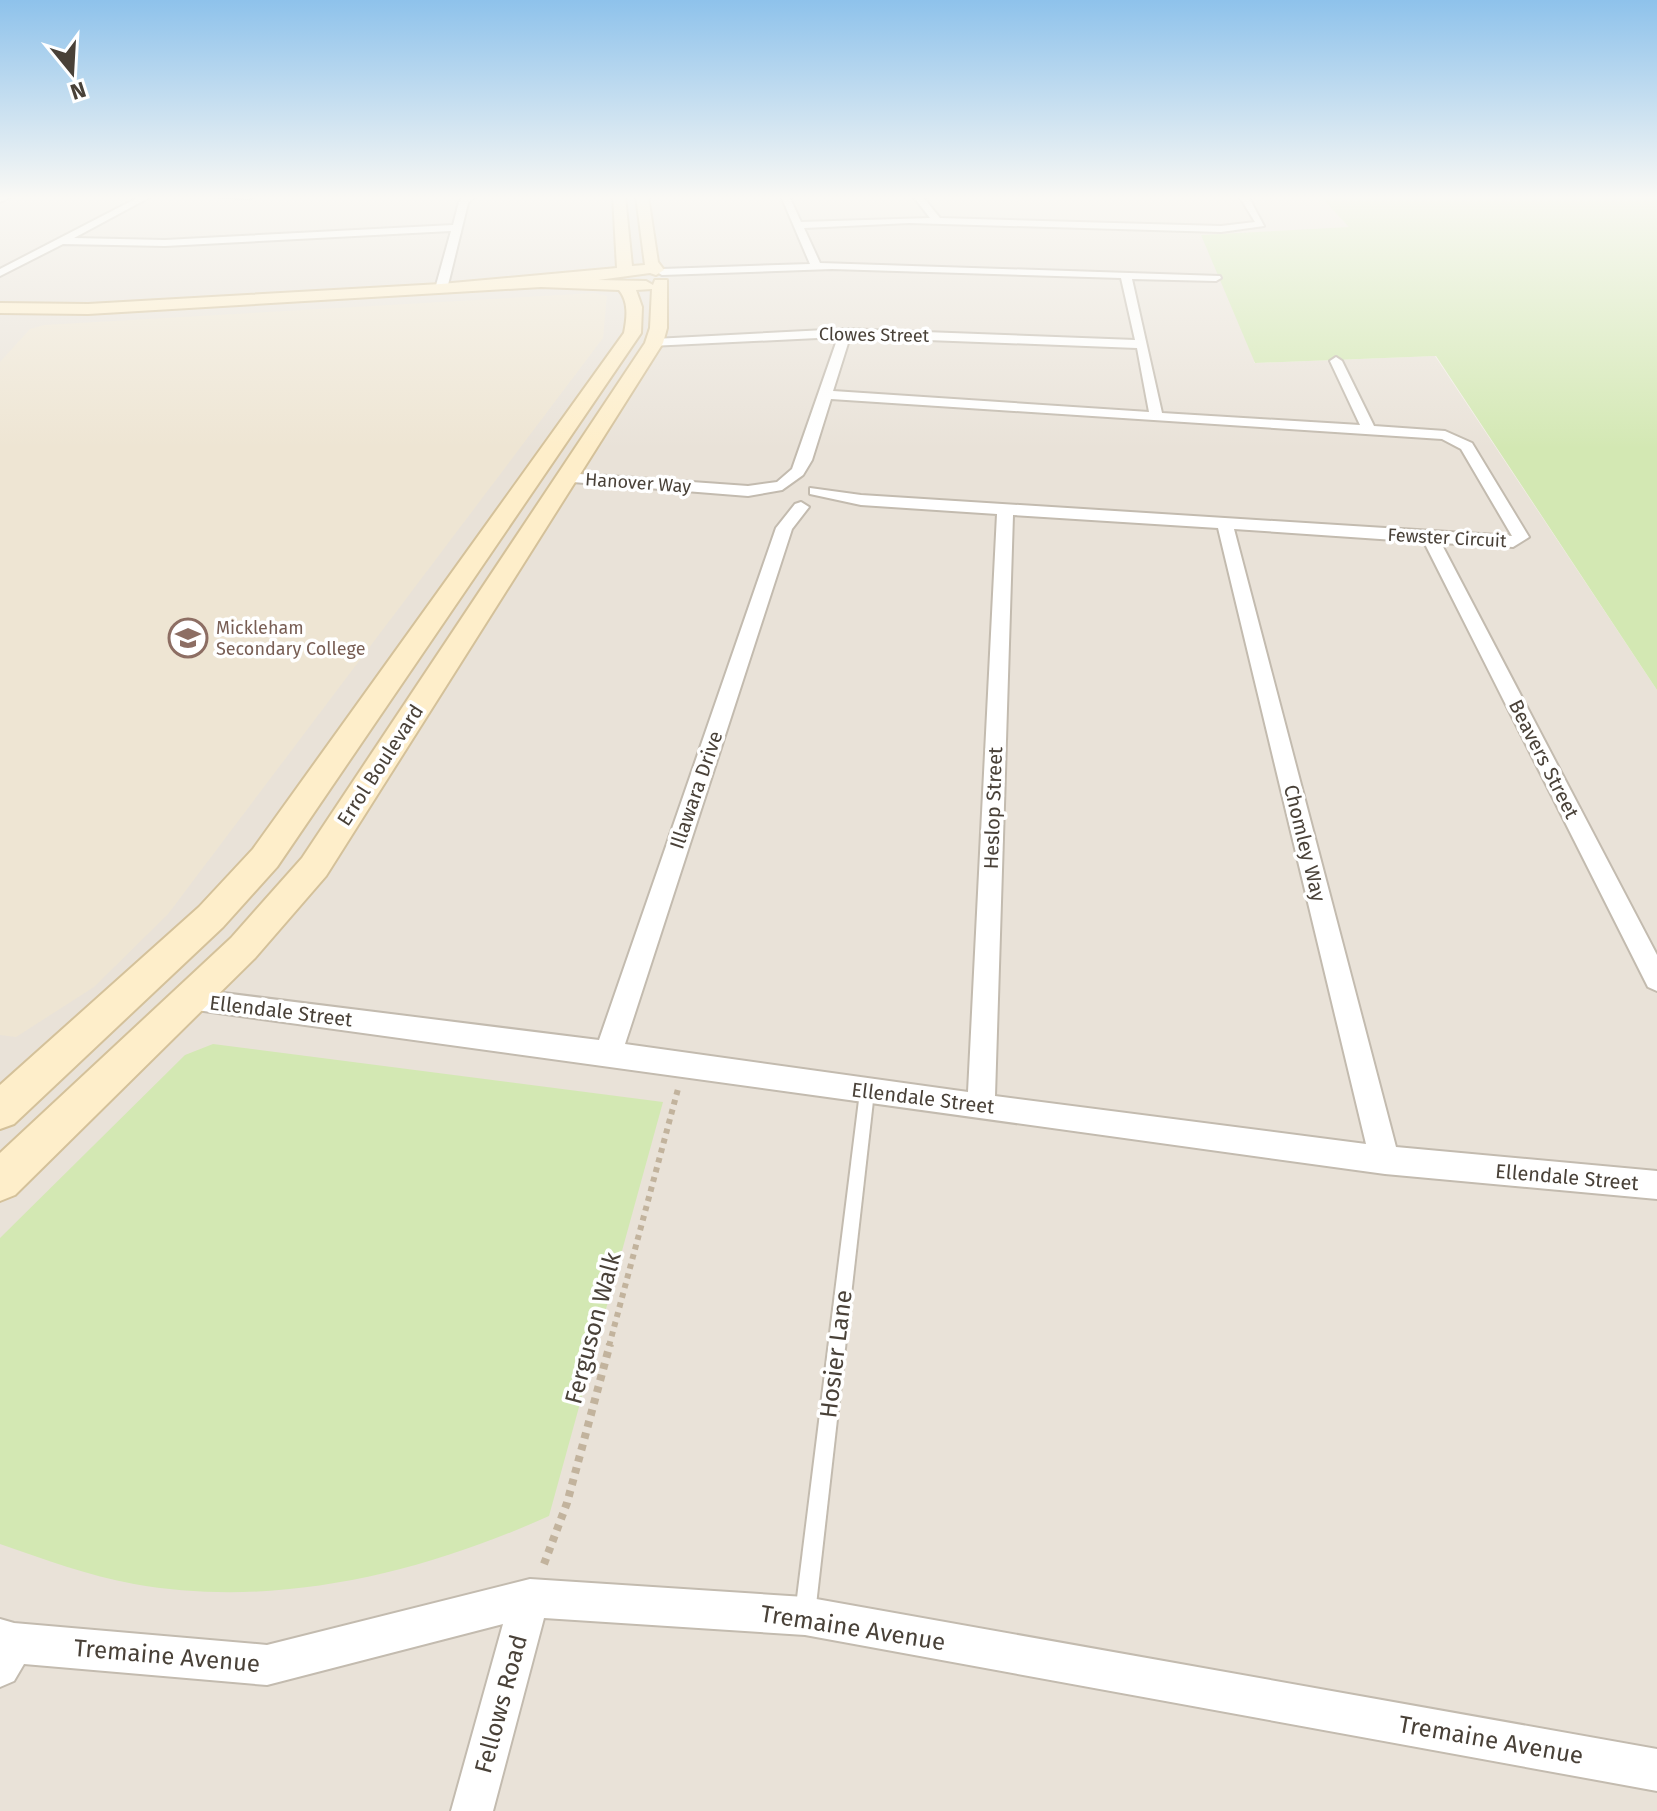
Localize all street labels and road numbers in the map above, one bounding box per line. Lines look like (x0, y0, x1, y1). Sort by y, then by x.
street label: Clowes Street (819, 323, 930, 347)
street label: Hanover Way (584, 468, 692, 498)
street label: Fewster Circuit (1387, 524, 1508, 552)
street label: Beavers Street (1504, 695, 1585, 823)
street label: Errol Boulevard (332, 700, 428, 830)
street label: Illawara Drive (665, 728, 727, 852)
street label: Heslop Street (979, 745, 1007, 870)
street label: Chomley Way (1279, 782, 1331, 904)
street label: Ellendale Street (208, 990, 355, 1032)
street label: Ellendale Street (850, 1077, 997, 1119)
street label: Ellendale Street (1494, 1159, 1640, 1195)
street label: Ferguson Walk (559, 1248, 627, 1407)
street label: Hosier Lane (814, 1288, 858, 1420)
street label: Tremaine Avenue (759, 1600, 947, 1656)
street label: Fellows Road (469, 1632, 533, 1776)
street label: Tremaine Avenue (73, 1634, 261, 1678)
street label: Tremaine Avenue (1397, 1710, 1585, 1770)

